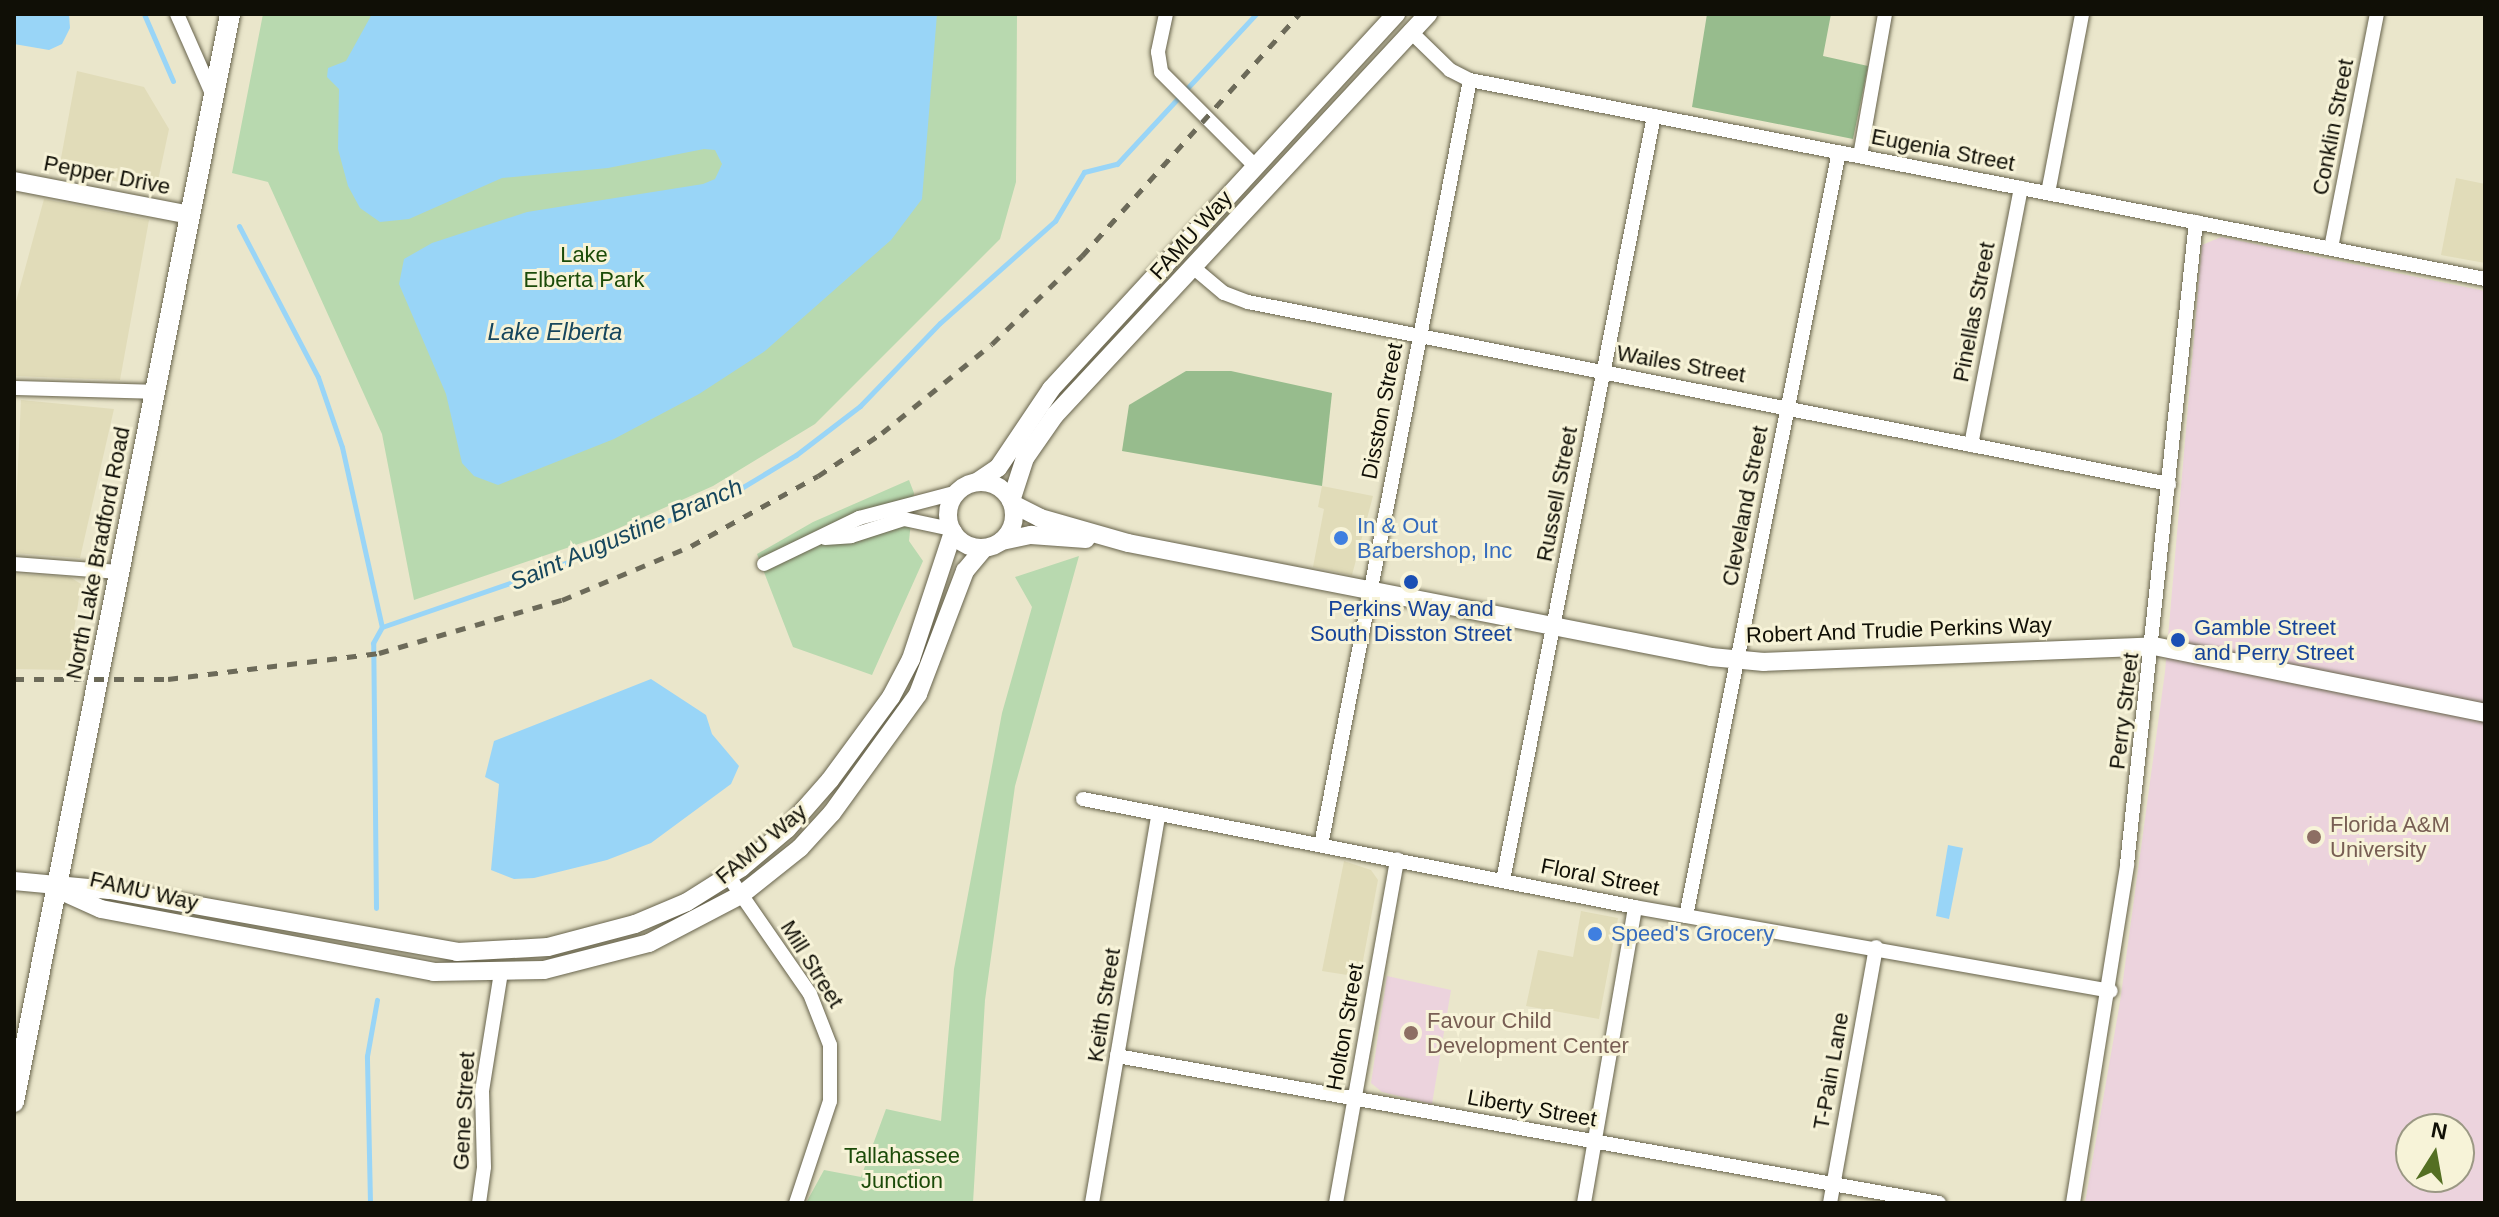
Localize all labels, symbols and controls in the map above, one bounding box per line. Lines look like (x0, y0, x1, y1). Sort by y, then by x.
street label: Conklin Street (2307, 57, 2359, 197)
street label: Eugenia Street (1869, 123, 2017, 177)
street label: Pepper Drive (41, 150, 173, 200)
street label: FAMU Way (1144, 185, 1238, 285)
street label: Pinellas Street (1948, 240, 2000, 384)
park label: Lake Elberta Park (523, 241, 645, 292)
water label: Lake Elberta (488, 318, 622, 346)
street label: Wailes Street (1615, 340, 1747, 388)
street label: Disston Street (1356, 341, 1408, 481)
street label: North Lake Bradford Road (61, 424, 135, 682)
street label: Russell Street (1531, 424, 1583, 564)
street label: Cleveland Street (1717, 424, 1773, 588)
water label: Saint Augustine Branch (505, 472, 747, 596)
place label: In & Out Barbershop, Inc (1357, 512, 1512, 564)
marker: In & Out Barbershop, Inc (1332, 529, 1350, 547)
marker: Perkins Way and South Disston Street (1402, 573, 1420, 591)
place label: Perkins Way and South Disston Street (1310, 595, 1512, 646)
street label: Robert And Trudie Perkins Way (1745, 611, 2053, 649)
place label: Gamble Street and Perry Street (2194, 614, 2354, 666)
marker: Gamble Street and Perry Street (2169, 631, 2187, 649)
street label: Perry Street (2104, 651, 2144, 771)
street label: FAMU Way (710, 798, 812, 890)
place label: Florida A&M University (2330, 811, 2451, 862)
marker: Florida A&M University (2305, 828, 2323, 846)
street label: Floral Street (1539, 853, 1661, 901)
street label: FAMU Way (87, 866, 201, 916)
street label: Mill Street (775, 916, 849, 1012)
place label: Speed's Grocery (1611, 921, 1774, 947)
marker: Speed's Grocery (1586, 925, 1604, 943)
street label: Keith Street (1082, 946, 1126, 1064)
street label: Holton Street (1321, 961, 1369, 1093)
place label: Favour Child Development Center (1427, 1007, 1629, 1058)
street label: T-Pain Lane (1808, 1010, 1854, 1132)
marker: Favour Child Development Center (1402, 1024, 1420, 1042)
street label: Gene Street (448, 1051, 480, 1171)
street label: Liberty Street (1465, 1084, 1599, 1132)
north arrow (2395, 1113, 2475, 1193)
text: N (2429, 1117, 2449, 1145)
park label: Tallahassee Junction (844, 1142, 960, 1194)

